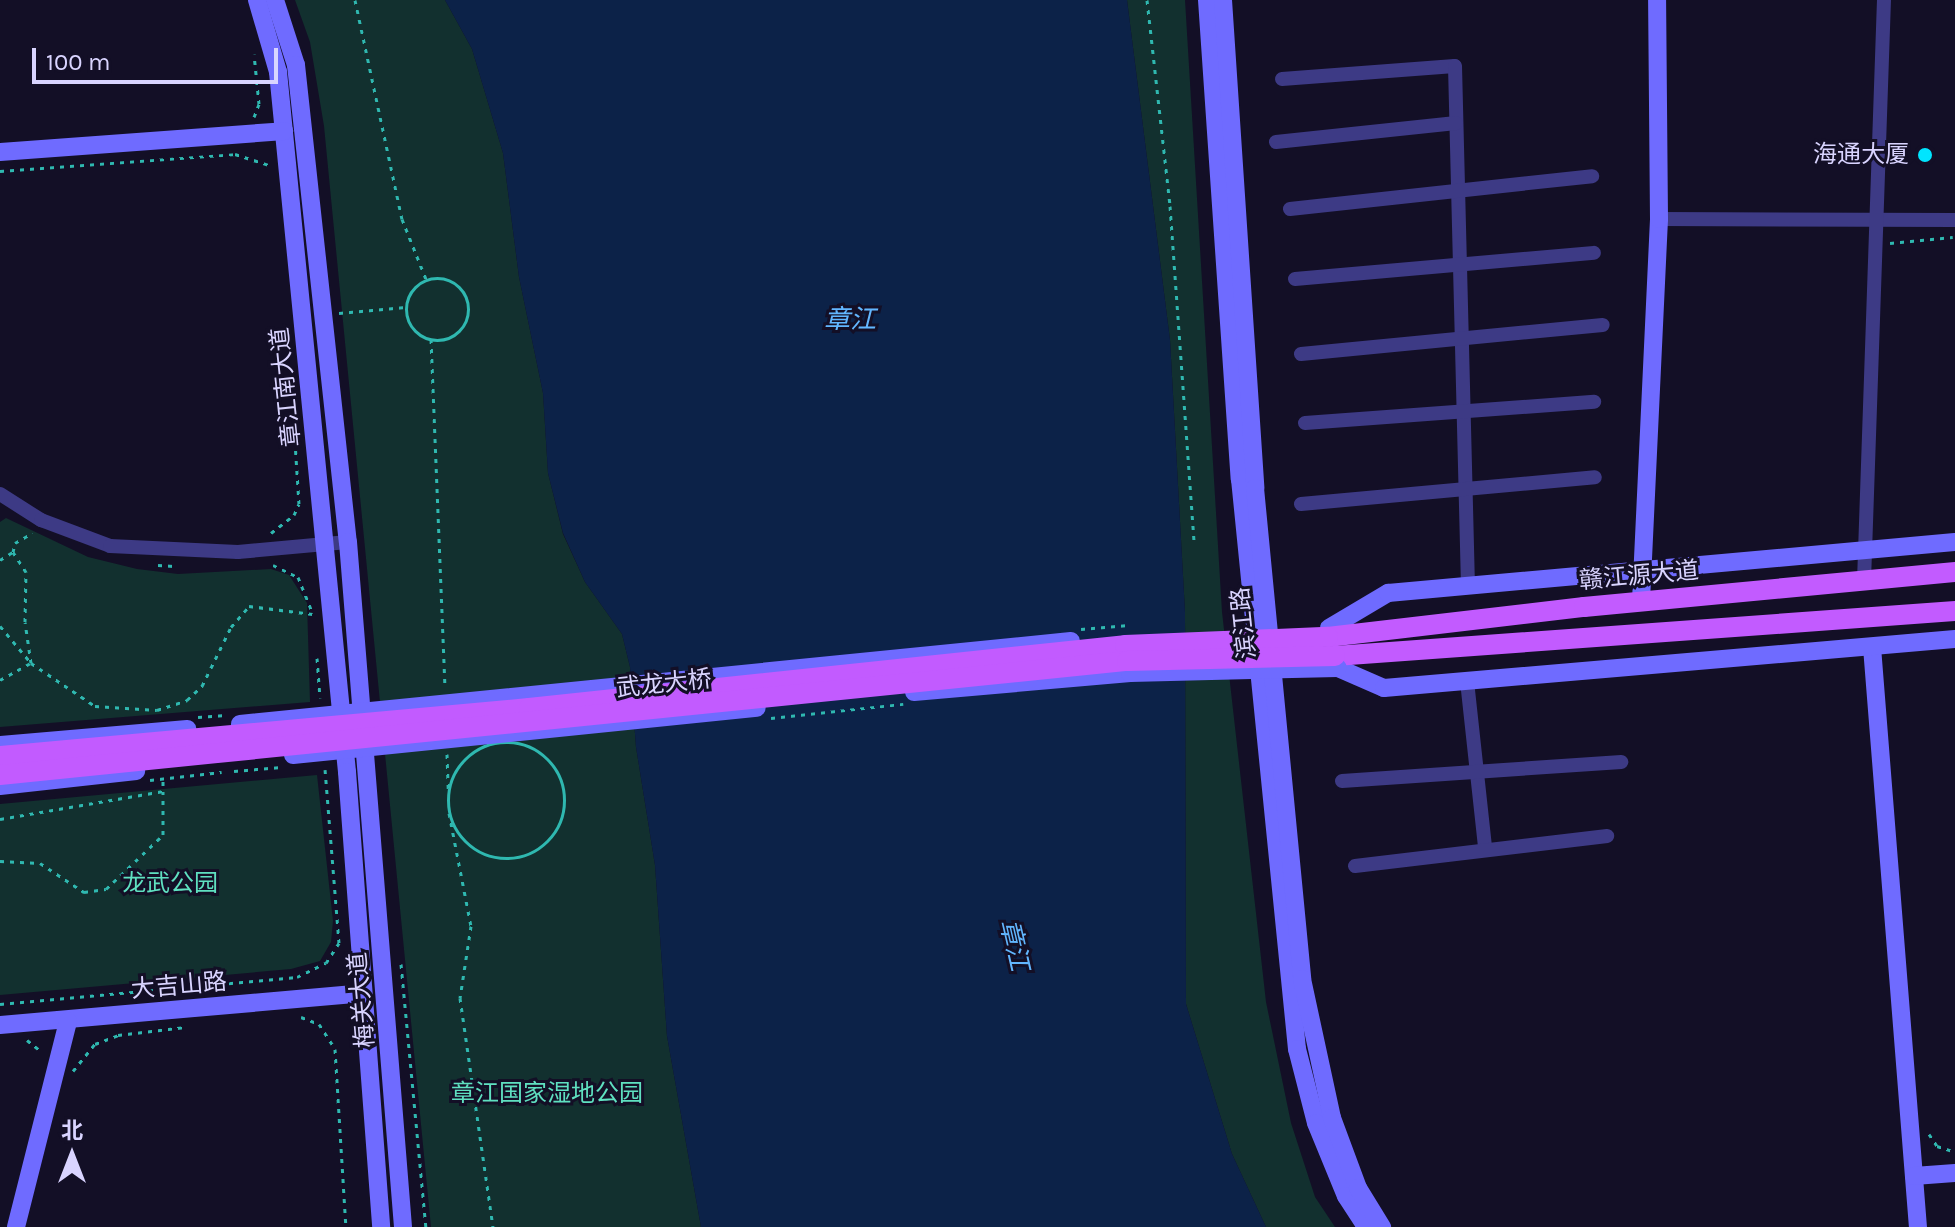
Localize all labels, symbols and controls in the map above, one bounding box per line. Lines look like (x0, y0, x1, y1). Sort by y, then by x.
scale bar (36, 32, 282, 82)
text: 100 m (46, 48, 111, 76)
place label: 海通大厦 (1813, 141, 1909, 169)
marker: 海通大厦 (1916, 146, 1934, 164)
water label: 章江 (824, 304, 876, 336)
street label: 章江南大道 (265, 326, 307, 448)
street label: 赣江源大道 (1578, 556, 1700, 596)
street label: 滨江路 (1226, 586, 1262, 660)
street label: 武龙大桥 (615, 665, 713, 703)
park label: 龙武公园 (122, 870, 218, 898)
water label: 章江 (993, 916, 1035, 974)
street label: 梅关大道 (343, 951, 381, 1049)
street label: 大吉山路 (130, 967, 228, 1005)
park label: 章江国家湿地公园 (451, 1080, 643, 1108)
north arrow (32, 1115, 112, 1195)
text: 北 (61, 1118, 83, 1144)

